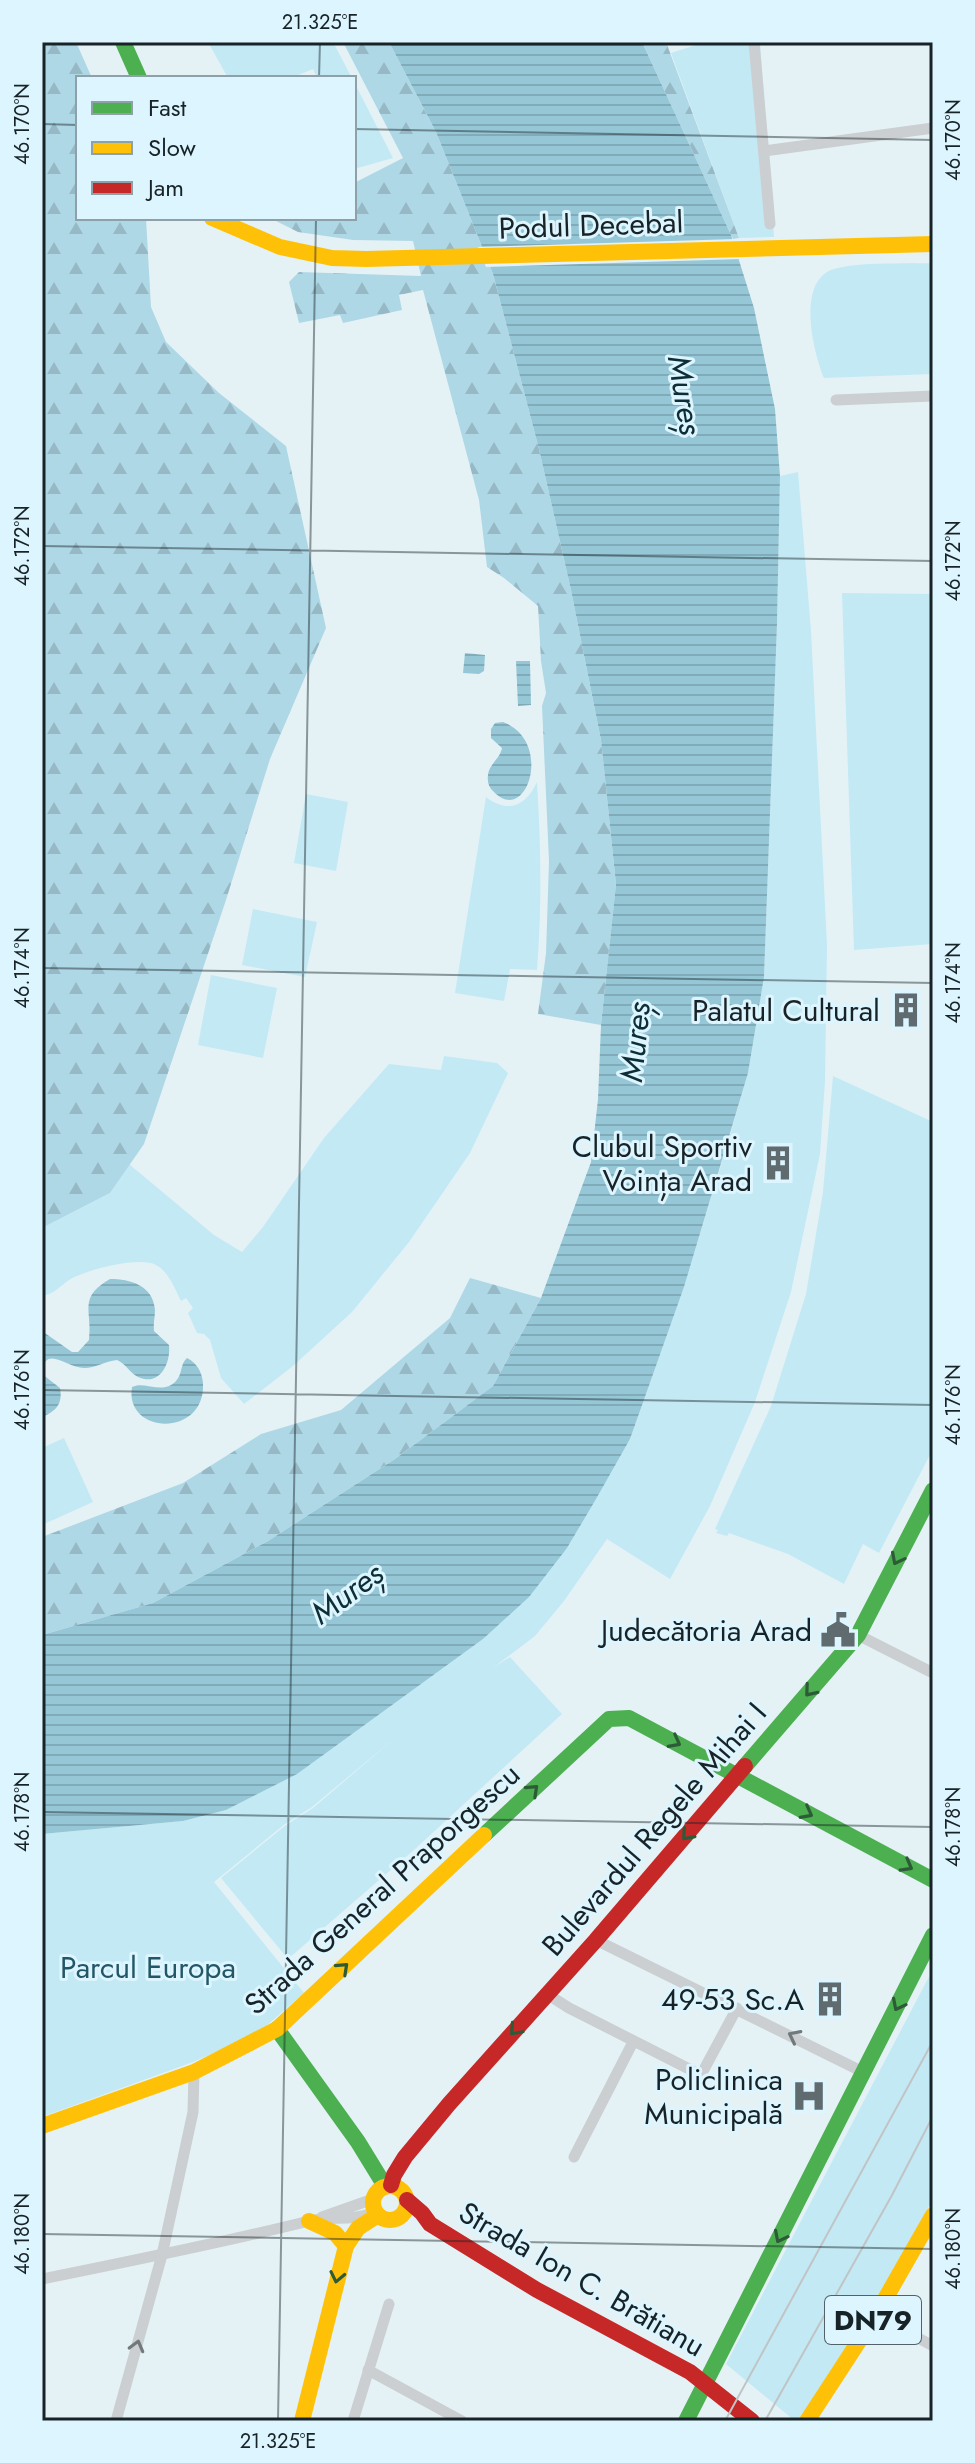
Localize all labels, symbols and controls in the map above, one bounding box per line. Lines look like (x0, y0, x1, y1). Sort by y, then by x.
text: 21.325°E (282, 8, 358, 37)
legend (76, 76, 356, 220)
text: 46.170°N (8, 83, 37, 165)
text: Fast (148, 90, 186, 125)
text: 46.170°N (939, 99, 968, 181)
text: Slow (148, 130, 196, 165)
text: Jam (145, 170, 184, 205)
street label: Podul Decebal (498, 200, 684, 250)
water label: Mureș (656, 352, 714, 439)
text: 46.172°N (8, 505, 37, 587)
text: 46.172°N (939, 520, 968, 602)
text: 46.174°N (8, 927, 37, 1009)
text: 46.174°N (939, 942, 968, 1024)
place label: Palatul Cultural (692, 989, 880, 1032)
building icon: Palatul Cultural (887, 991, 925, 1029)
water label: Mureș (608, 999, 662, 1084)
place label: Clubul Sportiv Voința Arad (572, 1125, 753, 1202)
building icon: Clubul Sportiv Voința Arad (759, 1144, 797, 1182)
text: 46.176°N (8, 1349, 37, 1431)
text: 46.176°N (939, 1364, 968, 1446)
one-way arrow (891, 1550, 907, 1565)
water label: Mureș (301, 1551, 393, 1635)
place label: Judecătoria Arad (597, 1609, 812, 1652)
public building icon: Judecătoria Arad (819, 1611, 857, 1649)
one-way arrow (805, 1682, 820, 1697)
street label: Bulevardul Regele Mihai I (532, 1693, 776, 1965)
one-way arrow (666, 1733, 681, 1748)
street label: Strada General Praporgescu (235, 1753, 529, 2025)
text: 46.178°N (8, 1772, 37, 1852)
one-way arrow (523, 1786, 538, 1800)
text: 46.178°N (939, 1787, 968, 1867)
one-way arrow (799, 1803, 814, 1818)
one-way arrow (682, 1826, 697, 1841)
one-way arrow (898, 1856, 913, 1872)
park label: Parcul Europa (60, 1946, 236, 1989)
one-way arrow (333, 1964, 348, 1978)
place label: 49-53 Sc.A (661, 1978, 804, 2021)
building icon: 49-53 Sc.A (811, 1980, 849, 2018)
one-way arrow (892, 1996, 907, 2011)
one-way arrow (510, 2021, 525, 2036)
one-way arrow (787, 2031, 802, 2046)
place label: Policlinica Municipală (644, 2058, 783, 2135)
hospital icon: Policlinica Municipală (790, 2077, 828, 2115)
street label: Strada Ion C. Brătianu (451, 2191, 713, 2367)
text: 46.180°N (8, 2193, 37, 2275)
text: 46.180°N (939, 2208, 968, 2290)
one-way arrow (774, 2228, 790, 2243)
one-way arrow (329, 2270, 346, 2283)
road number: DN79 (825, 2296, 921, 2344)
one-way arrow (128, 2339, 144, 2353)
text: 21.325°E (240, 2427, 316, 2456)

